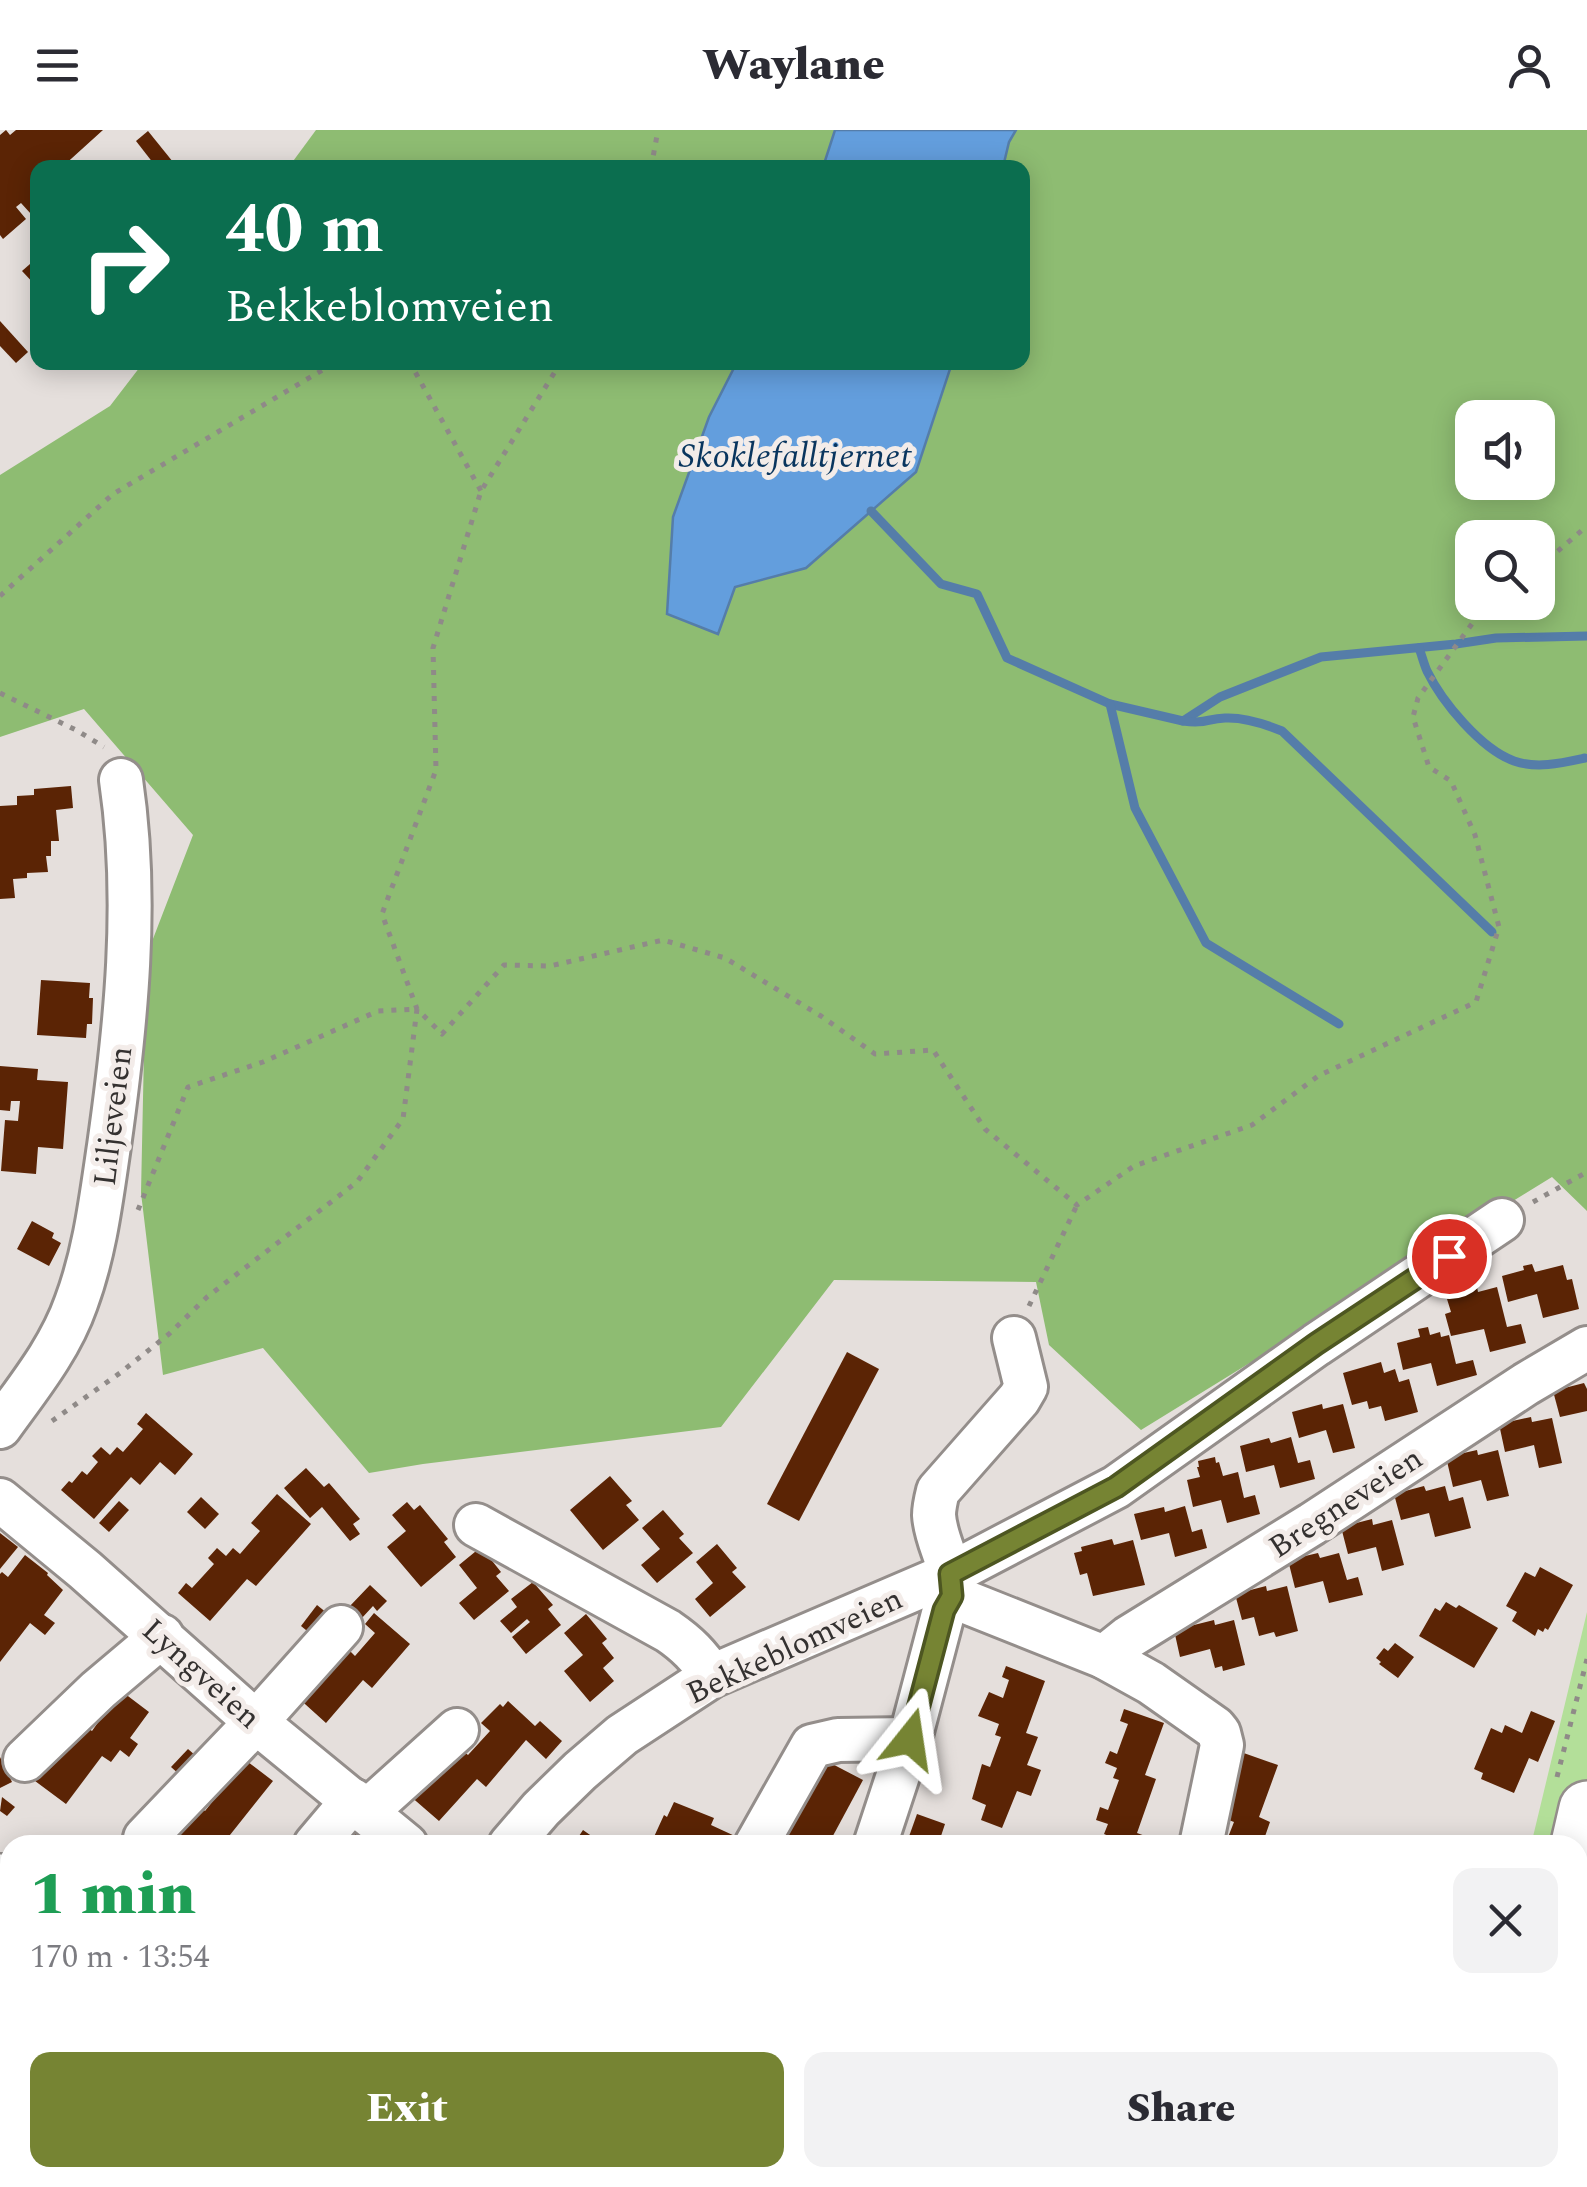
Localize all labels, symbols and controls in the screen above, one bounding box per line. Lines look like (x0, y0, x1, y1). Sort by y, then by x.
text: Waylane (702, 31, 885, 100)
icon: menu (30, 38, 85, 93)
icon: person (1502, 38, 1557, 93)
text: 40 m (225, 177, 384, 283)
icon: right (60, 200, 190, 330)
text: Bekkeblomveien (225, 273, 554, 342)
map controls (1455, 400, 1555, 620)
button: sound (1455, 400, 1555, 500)
water label: Skoklefalltjernet (679, 430, 912, 483)
button: search (1455, 520, 1555, 620)
street label: Liljeveien (81, 1044, 146, 1189)
pin (1407, 1214, 1492, 1299)
icon: arrive (1422, 1229, 1477, 1284)
street label: Bregneveien (1259, 1435, 1433, 1572)
street label: Bekkeblomveien (678, 1575, 911, 1718)
street label: Lyngveien (130, 1607, 272, 1741)
position arrow (858, 1687, 962, 1791)
text: 1 min (30, 1849, 196, 1941)
button: close (1453, 1868, 1558, 1973)
text: 170 m · 13:54 (30, 1933, 210, 1982)
button: Exit (30, 2052, 784, 2167)
button: Share (804, 2052, 1558, 2167)

